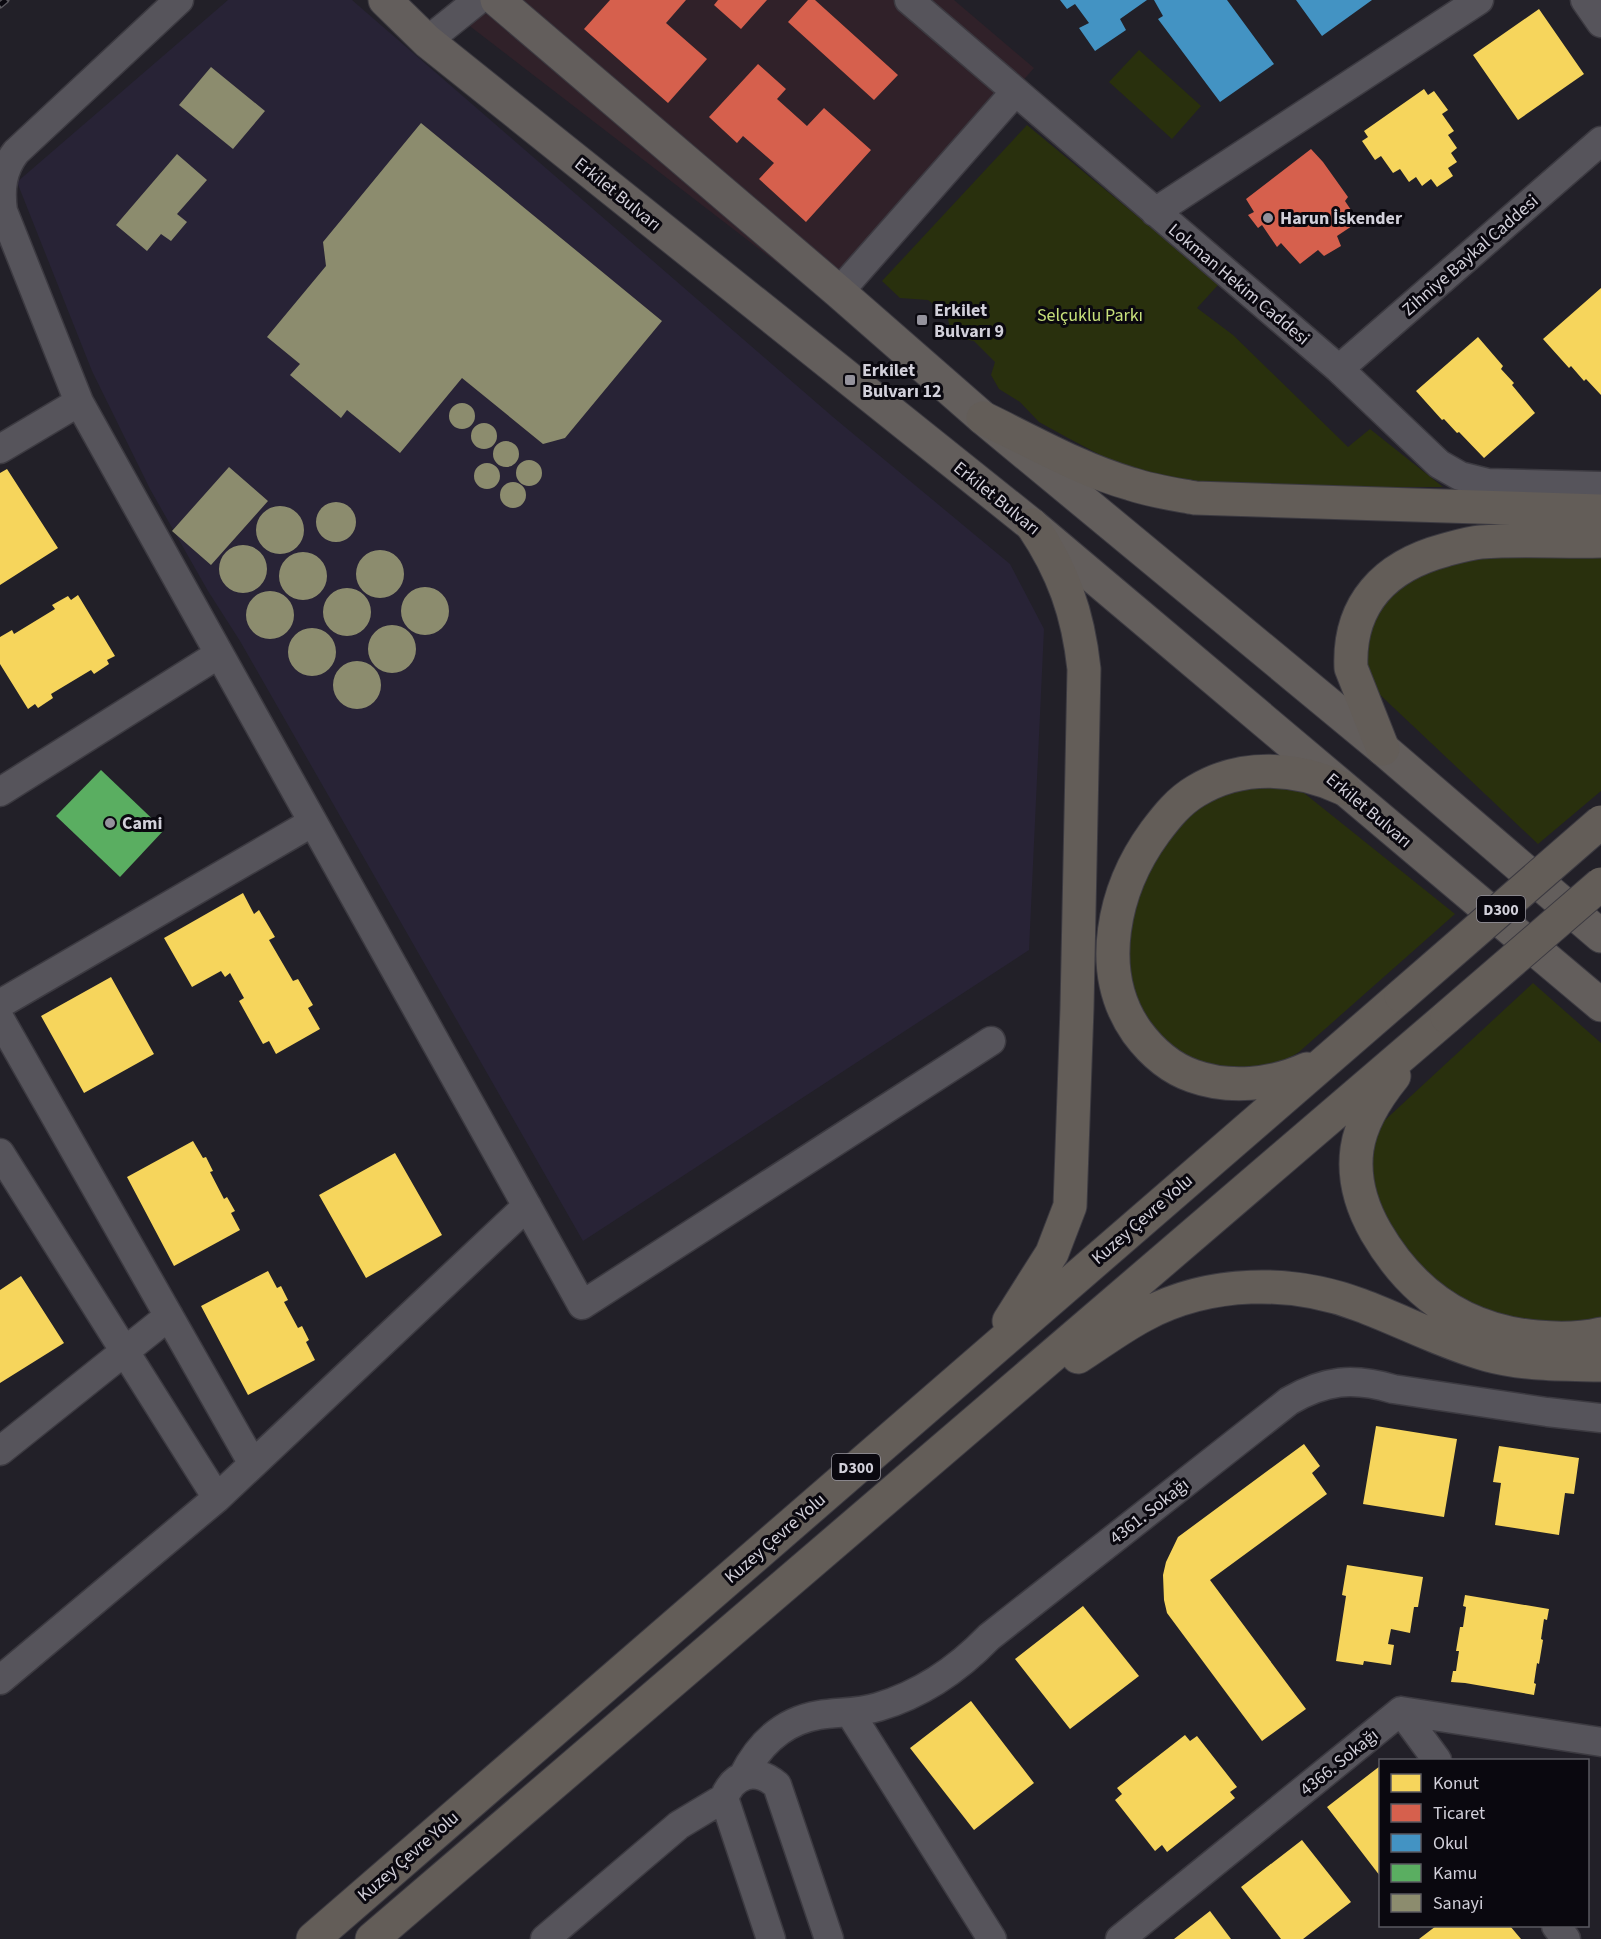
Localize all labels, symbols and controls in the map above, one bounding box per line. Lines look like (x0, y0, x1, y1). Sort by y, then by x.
street label: Erkilet Bulvarı (569, 152, 666, 237)
street label: Zihniye Baykal Caddesi (1397, 189, 1544, 322)
place label: Harun İskender (1280, 206, 1403, 231)
marker: Harun İskender (1261, 211, 1275, 225)
street label: Lokman Hekim Caddesi (1163, 218, 1315, 351)
place label: Erkilet Bulvarı 9 (934, 298, 1004, 344)
park label: Selçuklu Parkı (1037, 303, 1143, 328)
marker: Erkilet Bulvarı 9 (915, 313, 929, 327)
place label: Erkilet Bulvarı 12 (862, 358, 942, 404)
marker: Erkilet Bulvarı 12 (843, 373, 857, 387)
street label: Erkilet Bulvarı (948, 456, 1045, 541)
street label: Erkilet Bulvarı (1320, 767, 1417, 854)
place label: Cami (122, 811, 162, 836)
marker: Cami (103, 816, 117, 830)
road number: D300 (1477, 896, 1525, 922)
street label: Kuzey Çevre Yolu (1086, 1168, 1198, 1270)
road number: D300 (832, 1454, 880, 1480)
street label: 4361. Sokağı (1104, 1472, 1194, 1550)
street label: Kuzey Çevre Yolu (719, 1487, 831, 1589)
street label: 4366. Sokağı (1295, 1723, 1384, 1802)
legend (1379, 1759, 1589, 1927)
text: Konut (1433, 1771, 1479, 1796)
text: Ticaret (1433, 1801, 1485, 1826)
street label: Kuzey Çevre Yolu (352, 1805, 464, 1907)
text: Okul (1433, 1831, 1468, 1856)
text: Kamu (1433, 1861, 1477, 1886)
text: Sanayi (1433, 1891, 1483, 1916)

